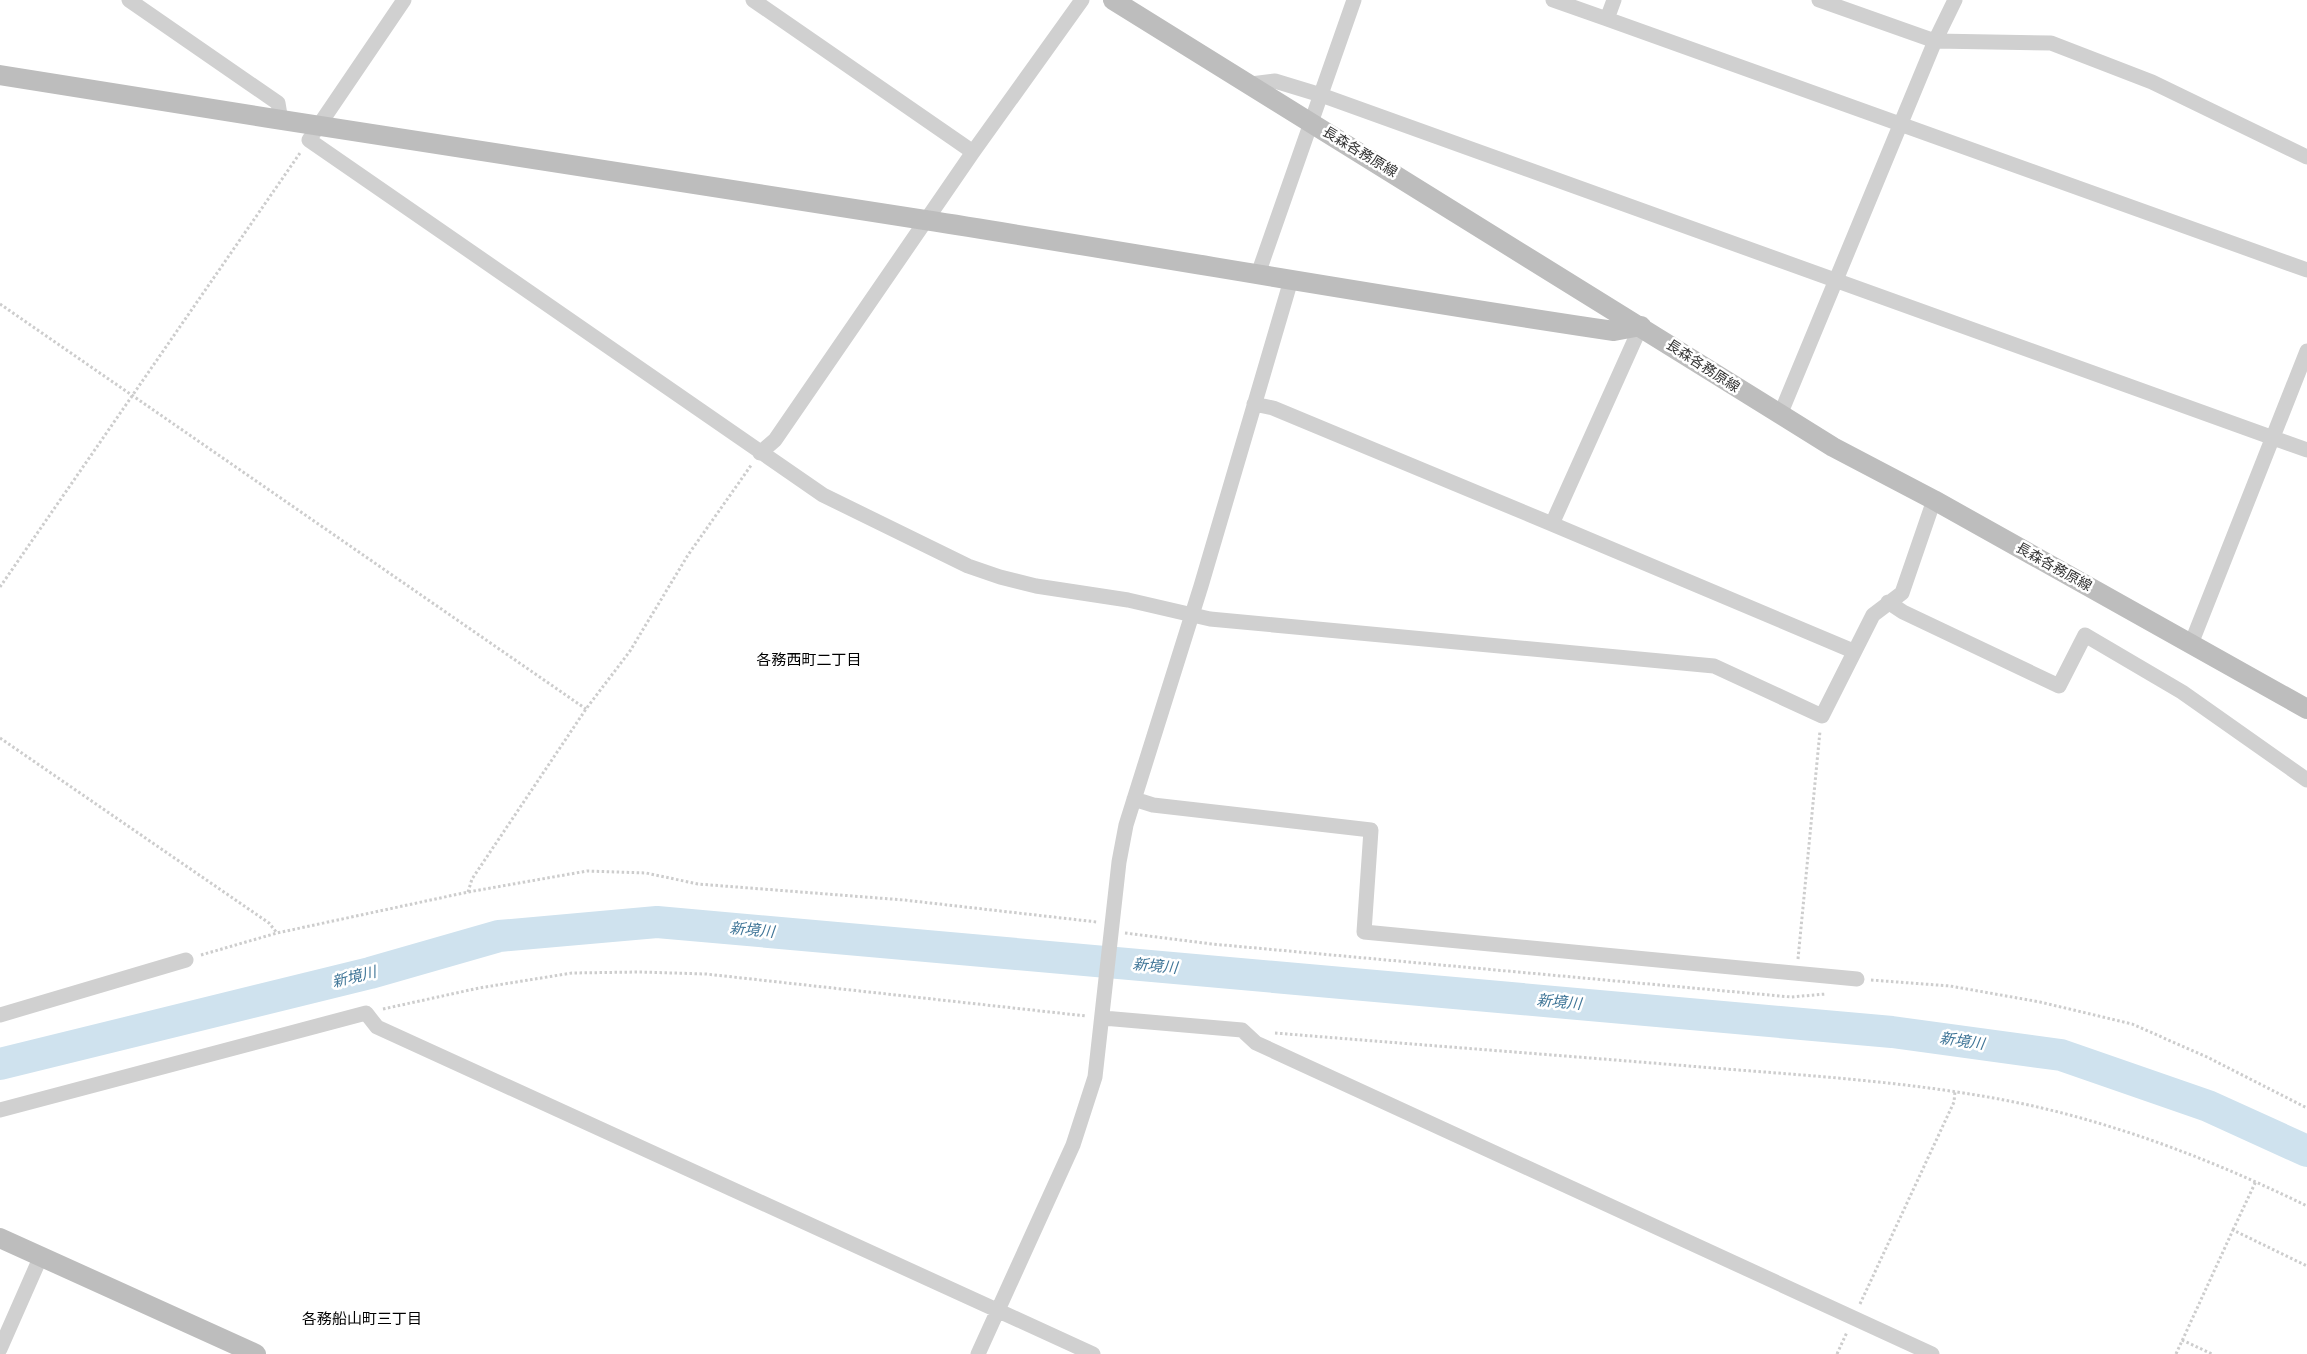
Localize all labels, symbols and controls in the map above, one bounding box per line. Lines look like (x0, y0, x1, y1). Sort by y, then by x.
street label: 長森各務原線 (1320, 123, 1400, 181)
street label: 長森各務原線 (1663, 336, 1743, 396)
street label: 長森各務原線 (2013, 539, 2095, 595)
district label: 各務西町二丁目 (756, 651, 862, 669)
water label: 新境川 (729, 919, 777, 941)
water label: 新境川 (1132, 955, 1180, 977)
water label: 新境川 (330, 962, 380, 991)
water label: 新境川 (1536, 991, 1584, 1013)
water label: 新境川 (1938, 1029, 1988, 1053)
district label: 各務船山町三丁目 (302, 1310, 422, 1328)

